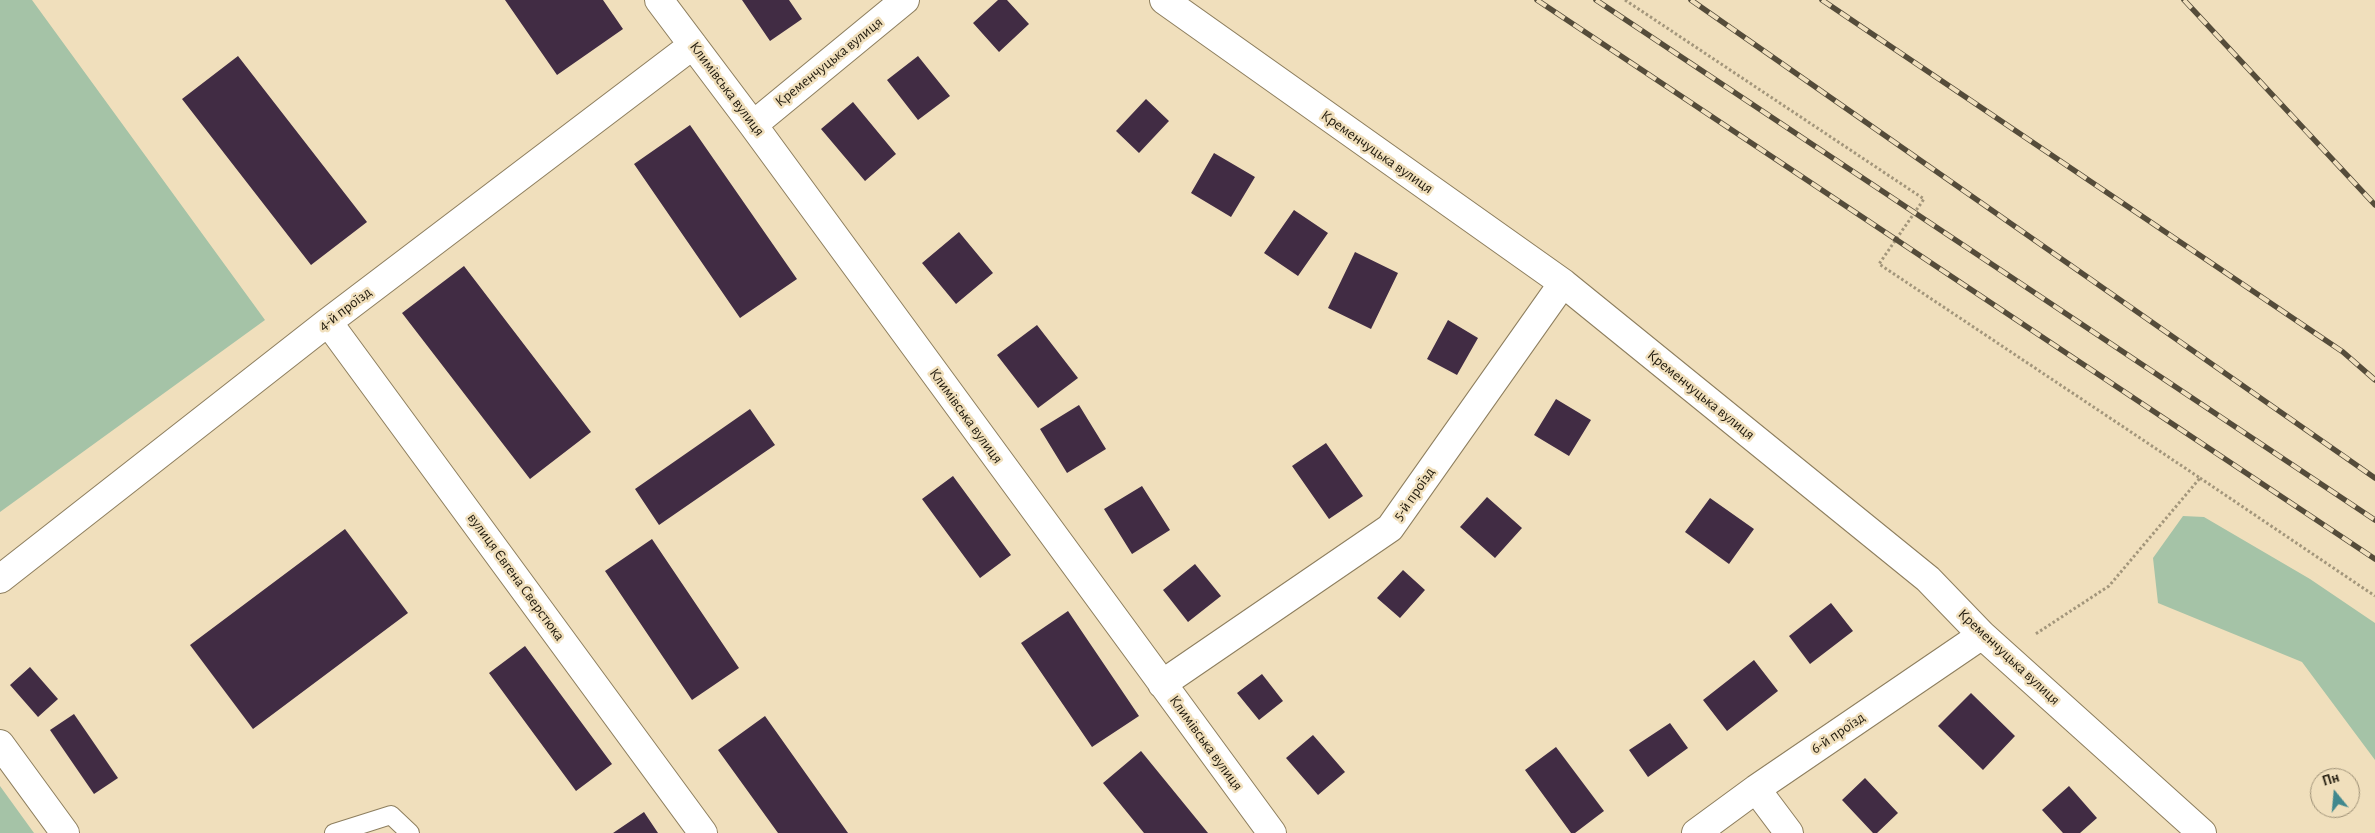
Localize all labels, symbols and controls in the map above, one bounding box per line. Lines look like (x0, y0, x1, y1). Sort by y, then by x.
street label: Кременчуцька вулиця (772, 13, 886, 111)
street label: Климівська вулиця (686, 38, 768, 140)
street label: Кременчуцька вулиця (1317, 106, 1437, 198)
street label: 4-й проїзд (315, 283, 375, 335)
street label: Кременчуцька вулиця (1644, 346, 1758, 444)
street label: Климівська вулиця (925, 365, 1007, 467)
street label: 5-й проїзд (1389, 464, 1439, 524)
street label: вулиця Євгена Сверстюка (463, 509, 569, 645)
street label: Кременчуцька вулиця (1954, 605, 2064, 709)
street label: Климівська вулиця (1165, 692, 1247, 794)
street label: 6-й проїзд (1807, 708, 1869, 758)
north arrow (2310, 768, 2360, 818)
text: Пн (2321, 770, 2341, 789)

